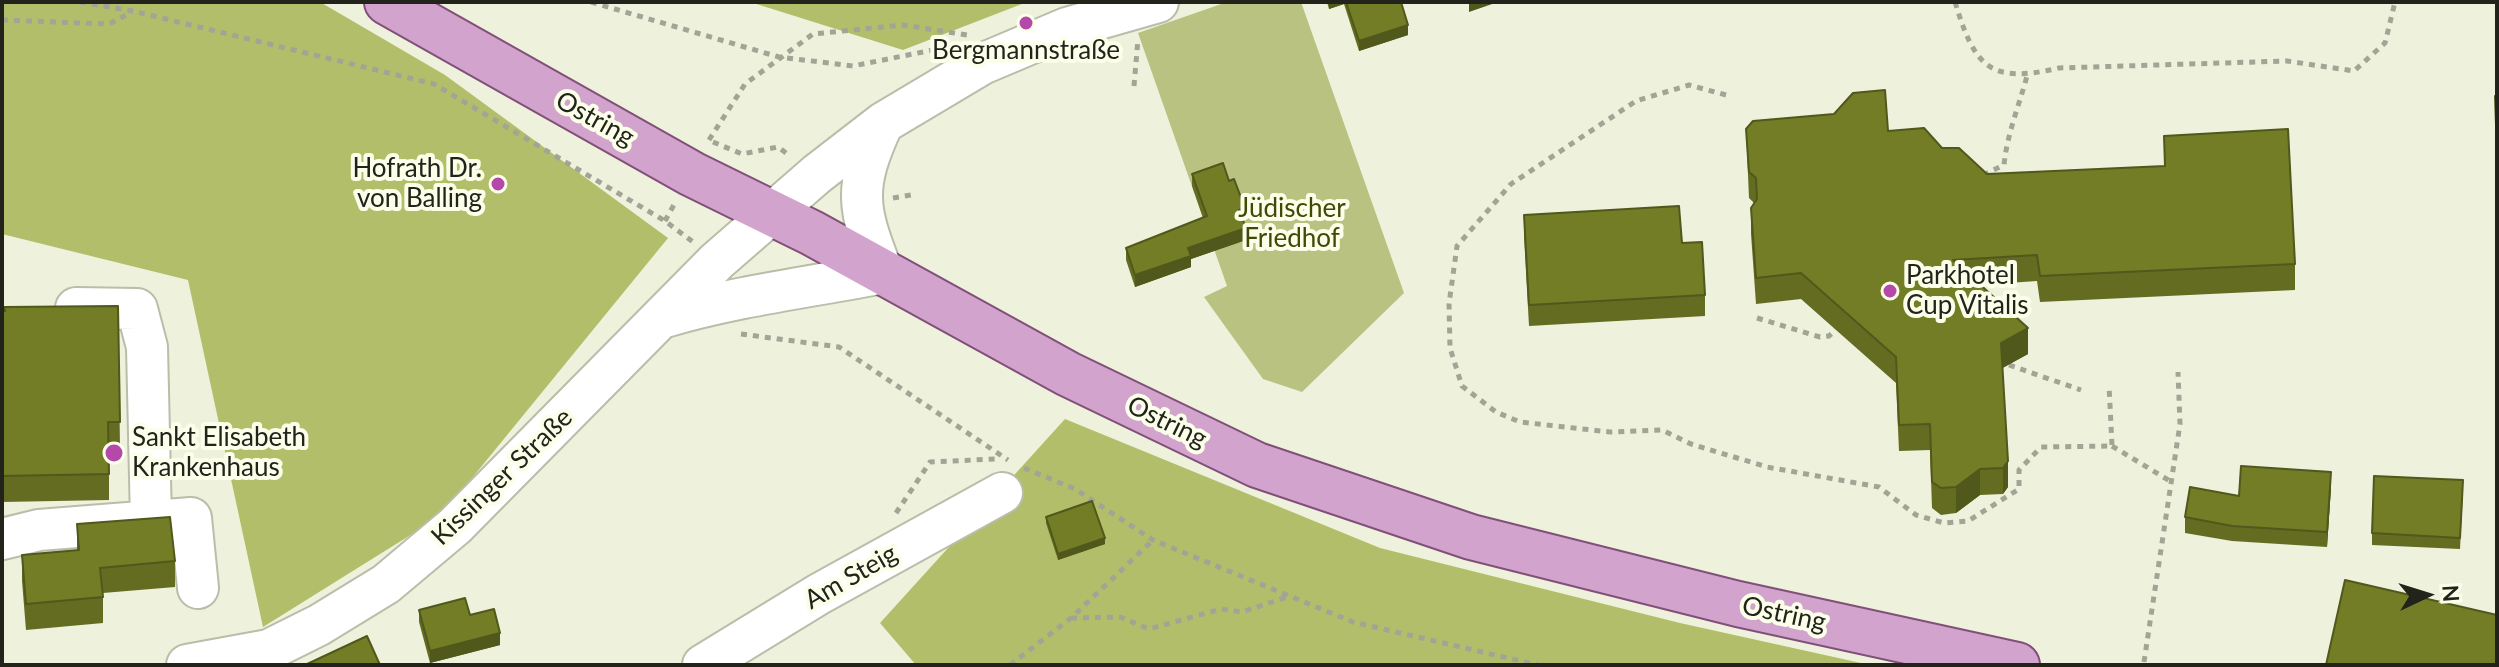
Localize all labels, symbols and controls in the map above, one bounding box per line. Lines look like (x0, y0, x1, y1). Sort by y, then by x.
marker: Bergmannstraße (1017, 14, 1035, 32)
place label: Bergmannstraße (932, 35, 1120, 67)
street label: Ostring (550, 85, 640, 153)
place label: Hofrath Dr. von Balling (352, 153, 482, 214)
marker: Hofrath Dr. von Balling (489, 175, 507, 193)
park label: Jüdischer Friedhof (1238, 193, 1346, 254)
place label: Parkhotel Cup Vitalis (1906, 260, 2029, 322)
marker: Parkhotel Cup Vitalis (1881, 282, 1899, 300)
street label: Ostring (1122, 389, 1212, 455)
street label: Kissinger Straße (425, 402, 579, 552)
place label: Sankt Elisabeth Krankenhaus (132, 422, 306, 484)
marker: Sankt Elisabeth Krankenhaus (103, 442, 125, 464)
street label: Am Steig (799, 538, 903, 616)
north arrow (2387, 555, 2467, 635)
text: N (2437, 584, 2465, 603)
street label: Ostring (1739, 590, 1829, 638)

